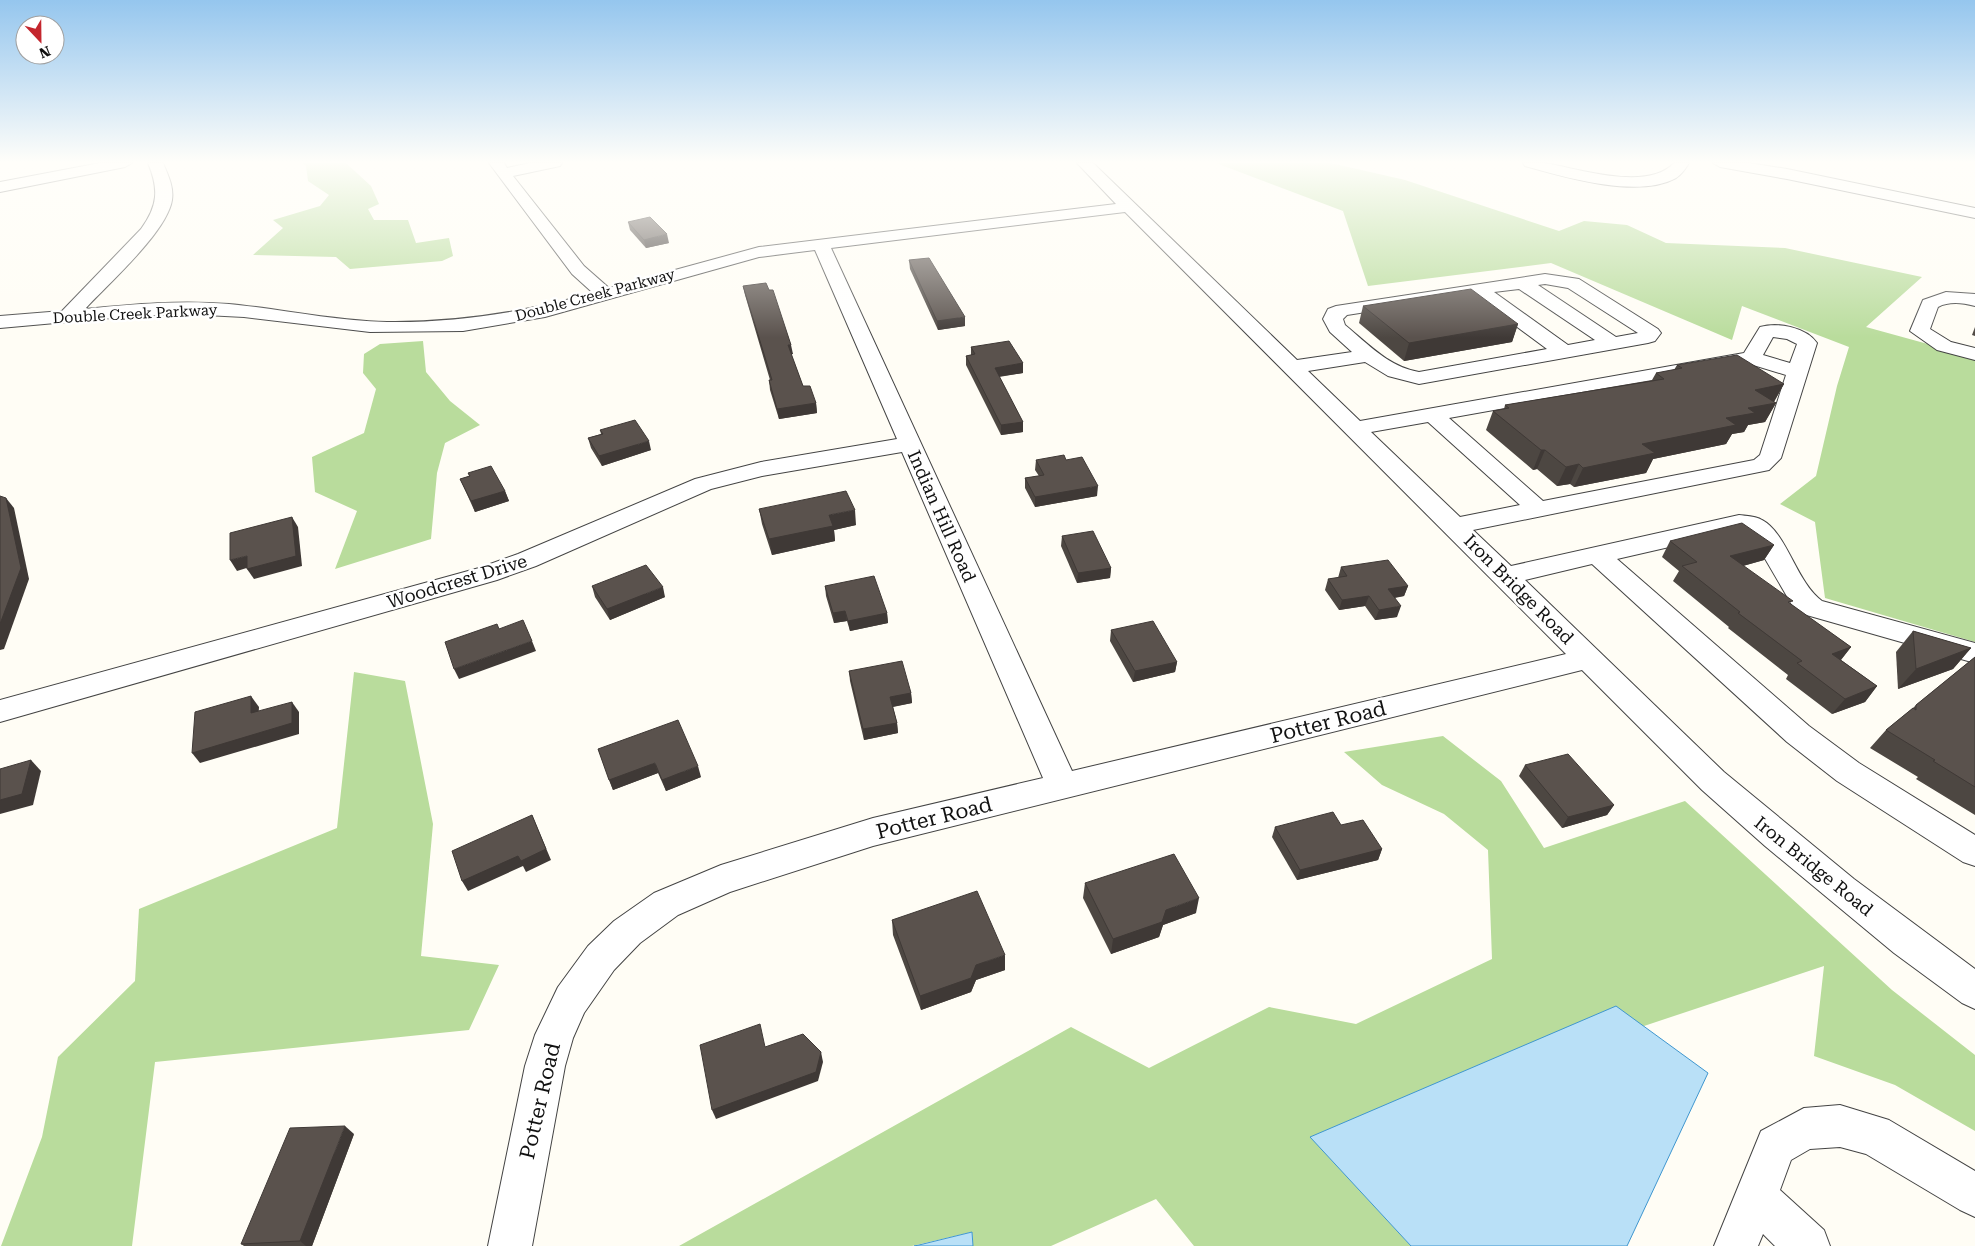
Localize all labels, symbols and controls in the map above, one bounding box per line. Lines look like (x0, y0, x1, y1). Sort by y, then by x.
north arrow (15, 15, 65, 65)
text: N (37, 43, 53, 62)
street label: Double Creek Parkway (513, 265, 677, 325)
street label: Double Creek Parkway (52, 301, 218, 327)
street label: Indian Hill Road (903, 447, 981, 586)
street label: Iron Bridge Road (1460, 530, 1578, 648)
street label: Woodcrest Drive (385, 550, 530, 612)
street label: Potter Road (1268, 696, 1389, 748)
street label: Potter Road (874, 792, 995, 844)
street label: Iron Bridge Road (1751, 812, 1878, 920)
street label: Potter Road (515, 1040, 565, 1162)

